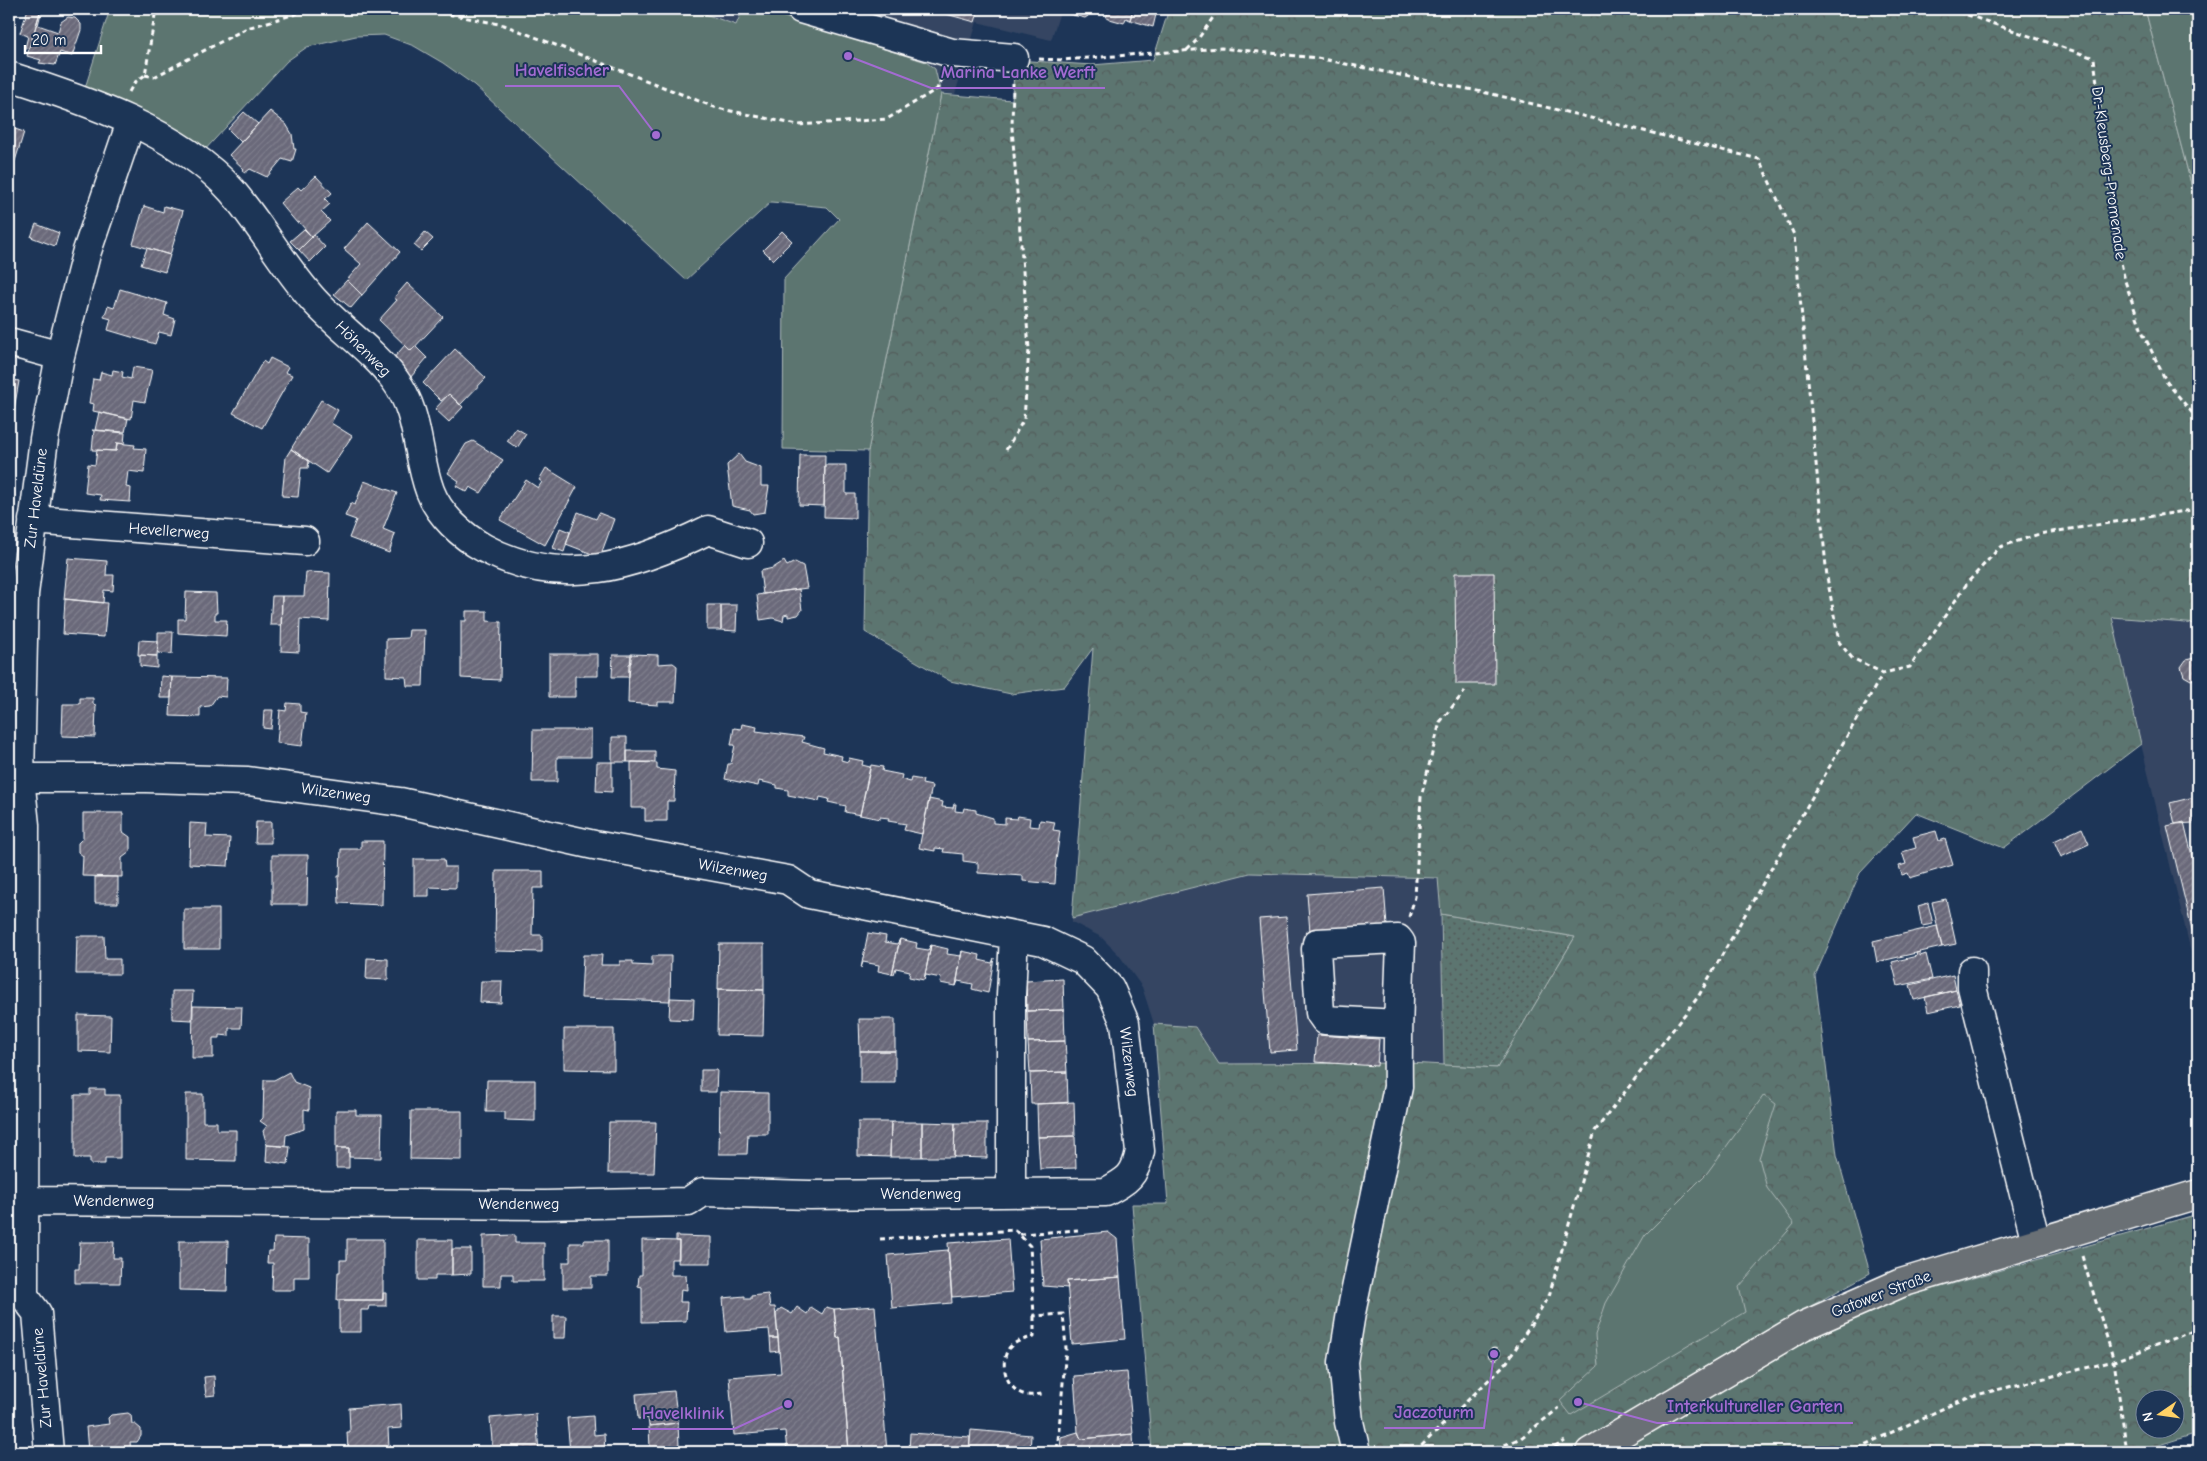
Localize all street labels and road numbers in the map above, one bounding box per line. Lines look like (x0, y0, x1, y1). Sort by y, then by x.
street label: Dr.-Kleusberg-Promenade (2088, 85, 2130, 261)
street label: Höhenweg (331, 317, 395, 381)
street label: Zur Haveldüne (21, 447, 51, 549)
street label: Hevellerweg (128, 519, 210, 543)
street label: Wilzenweg (300, 779, 372, 807)
street label: Wilzenweg (697, 855, 769, 885)
street label: Wilzenweg (1116, 1026, 1142, 1098)
street label: Wendenweg (881, 1185, 961, 1203)
street label: Wendenweg (74, 1192, 154, 1210)
street label: Wendenweg (479, 1195, 559, 1213)
street label: Gatower Straße (1829, 1267, 1933, 1321)
street label: Zur Haveldüne (29, 1327, 55, 1429)

